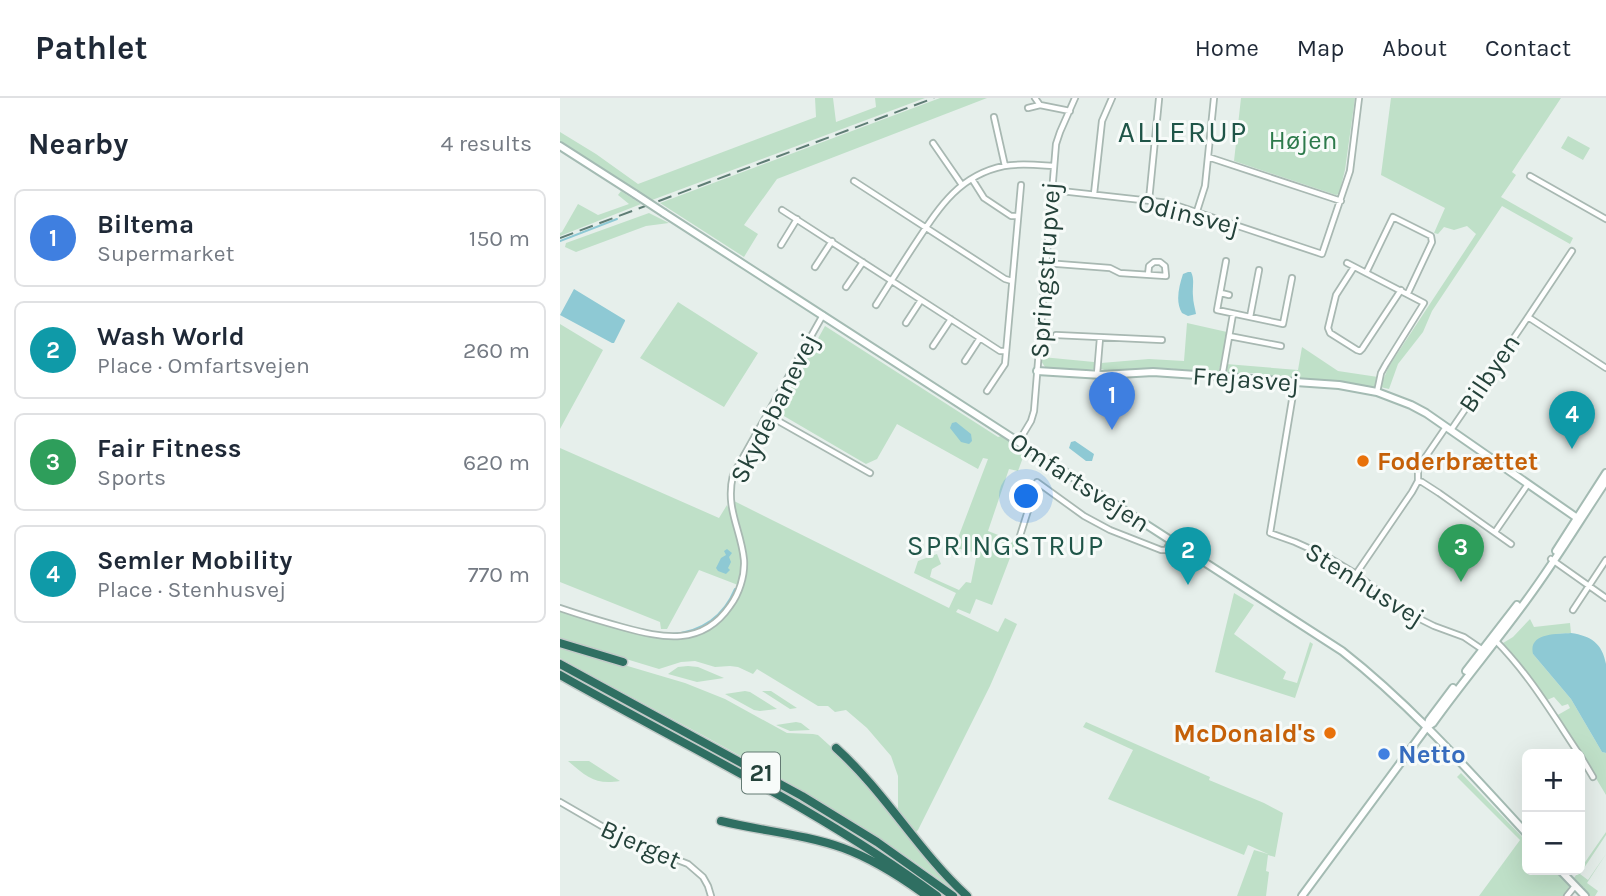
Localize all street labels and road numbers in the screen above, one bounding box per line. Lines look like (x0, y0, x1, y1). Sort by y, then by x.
street label: Springstrupvej (1024, 181, 1067, 359)
street label: Odinsvej (1135, 187, 1243, 242)
street label: Skydebanevej (723, 328, 826, 488)
street label: Bilbyen (1452, 328, 1527, 418)
street label: Frejasvej (1191, 360, 1300, 399)
street label: Omfartsvejen (1004, 426, 1156, 539)
street label: Stenhusvej (1300, 536, 1430, 633)
road number: 21 (742, 752, 780, 794)
street label: Bjerget (596, 813, 686, 876)

